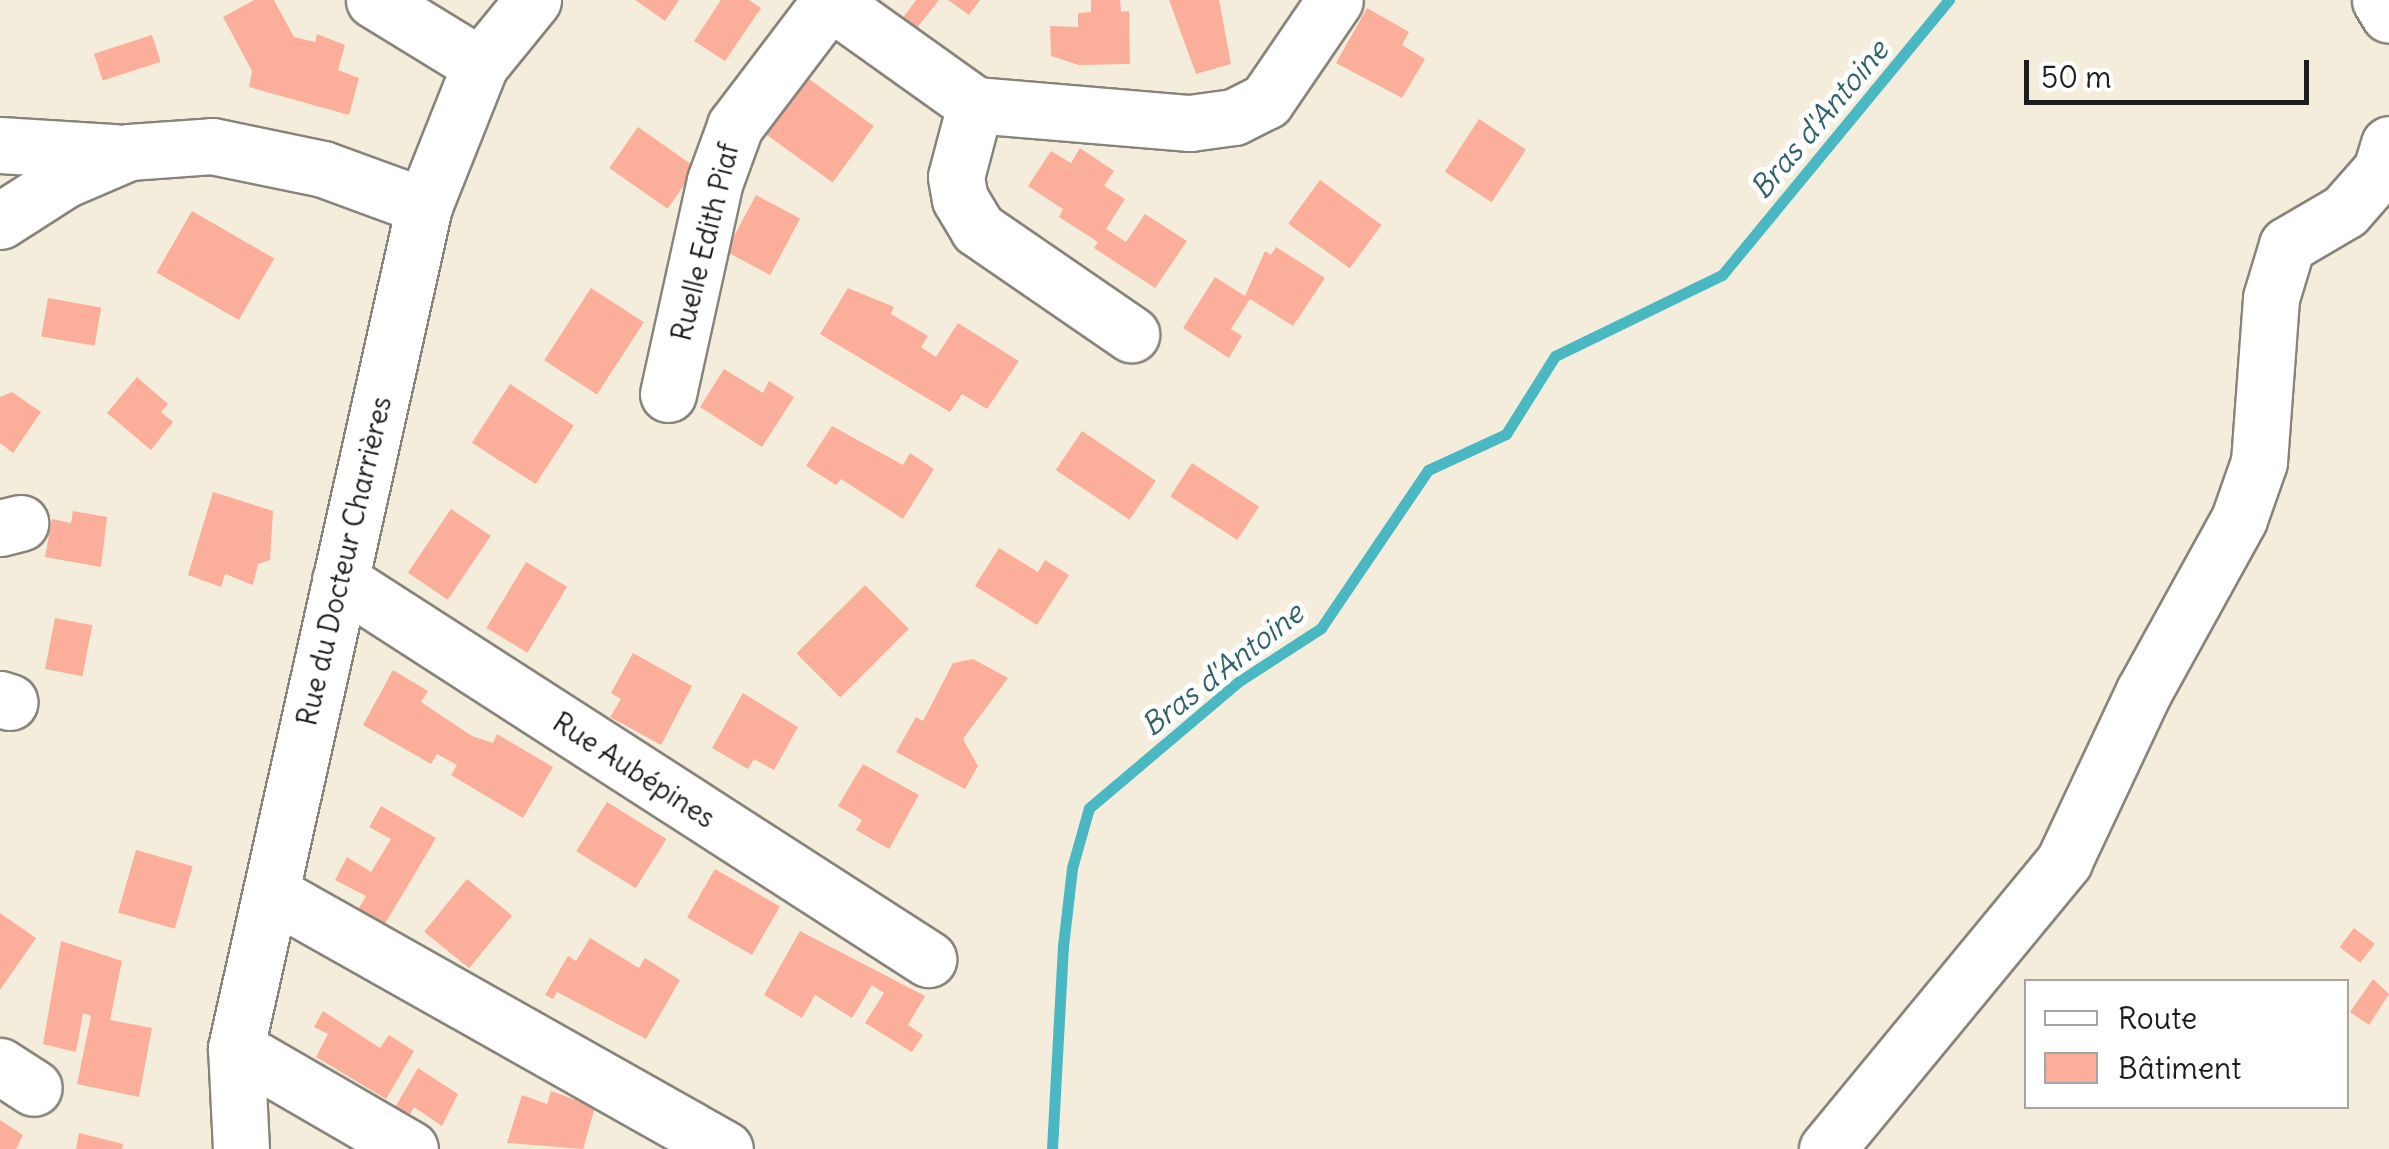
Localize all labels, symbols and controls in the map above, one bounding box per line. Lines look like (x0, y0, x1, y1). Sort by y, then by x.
water label: Bras d'Antoine (1742, 33, 1896, 205)
scale bar (2029, 40, 2314, 102)
text: 50 m (2041, 58, 2111, 96)
street label: Ruelle Edith Piaf (664, 140, 746, 344)
street label: Rue du Docteur Charrières (290, 393, 398, 729)
water label: Bras d'Antoine (1134, 595, 1310, 743)
street label: Rue Aubépines (547, 705, 721, 835)
legend (2024, 979, 2349, 1109)
text: Route (2118, 999, 2197, 1037)
text: Bâtiment (2118, 1049, 2241, 1087)

